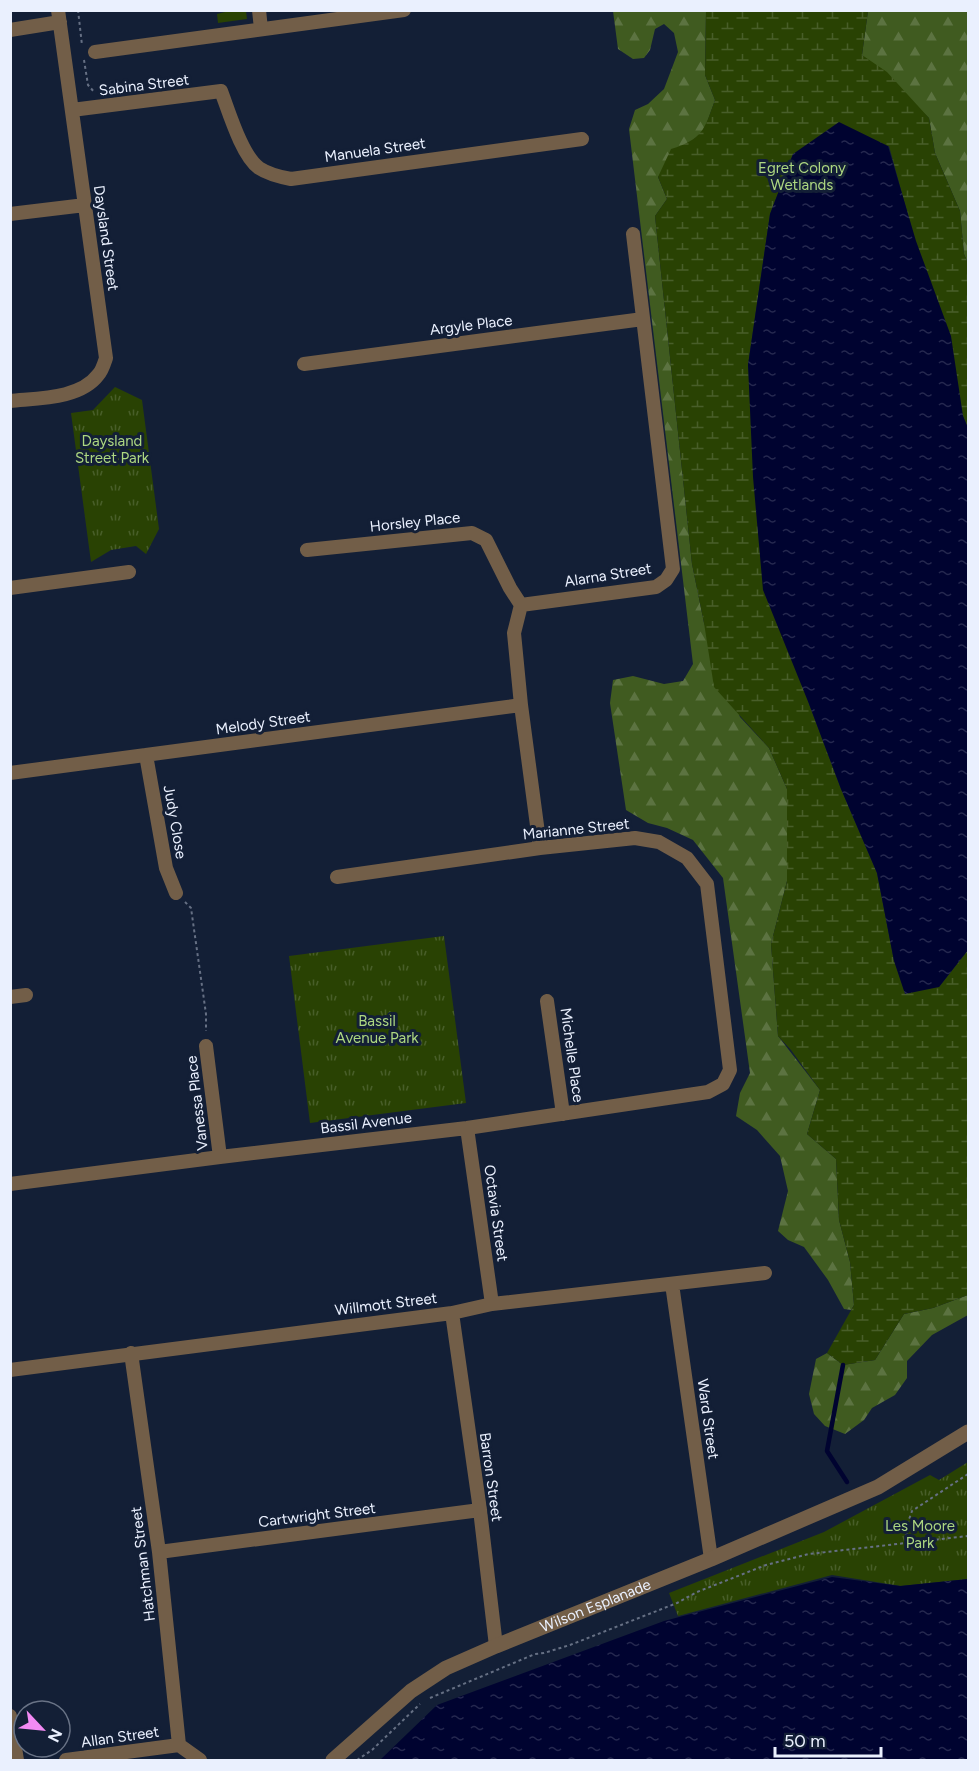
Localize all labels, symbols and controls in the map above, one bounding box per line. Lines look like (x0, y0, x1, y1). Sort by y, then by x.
street label: Sabina Street (98, 70, 191, 99)
street label: Manuela Street (323, 134, 427, 166)
park label: Egret Colony Wetlands (758, 159, 846, 194)
street label: Daysland Street (90, 184, 122, 292)
street label: Argyle Place (429, 311, 513, 339)
park label: Daysland Street Park (75, 432, 150, 467)
street label: Horsley Place (369, 508, 461, 536)
street label: Alarna Street (563, 559, 653, 591)
street label: Melody Street (215, 707, 312, 739)
street label: Judy Close (160, 784, 190, 860)
street label: Marianne Street (522, 814, 631, 844)
street label: Michelle Place (556, 1007, 588, 1103)
park label: Bassil Avenue Park (336, 1012, 419, 1047)
street label: Vanessa Place (182, 1055, 212, 1151)
street label: Bassil Avenue (319, 1108, 413, 1138)
street label: Octavia Street (480, 1163, 512, 1263)
street label: Willmott Street (334, 1289, 439, 1319)
street label: Ward Street (693, 1378, 723, 1461)
street label: Barron Street (476, 1431, 506, 1523)
street label: Cartwright Street (257, 1499, 377, 1531)
street label: Hatchman Street (127, 1505, 159, 1622)
park label: Les Moore Park (885, 1517, 955, 1552)
street label: Wilson Esplanade (538, 1575, 653, 1636)
north arrow (12, 1699, 72, 1759)
scale bar (775, 1720, 882, 1758)
street label: Allan Street (80, 1723, 160, 1751)
text: N (44, 1726, 66, 1745)
text: 50 m (784, 1730, 826, 1752)

